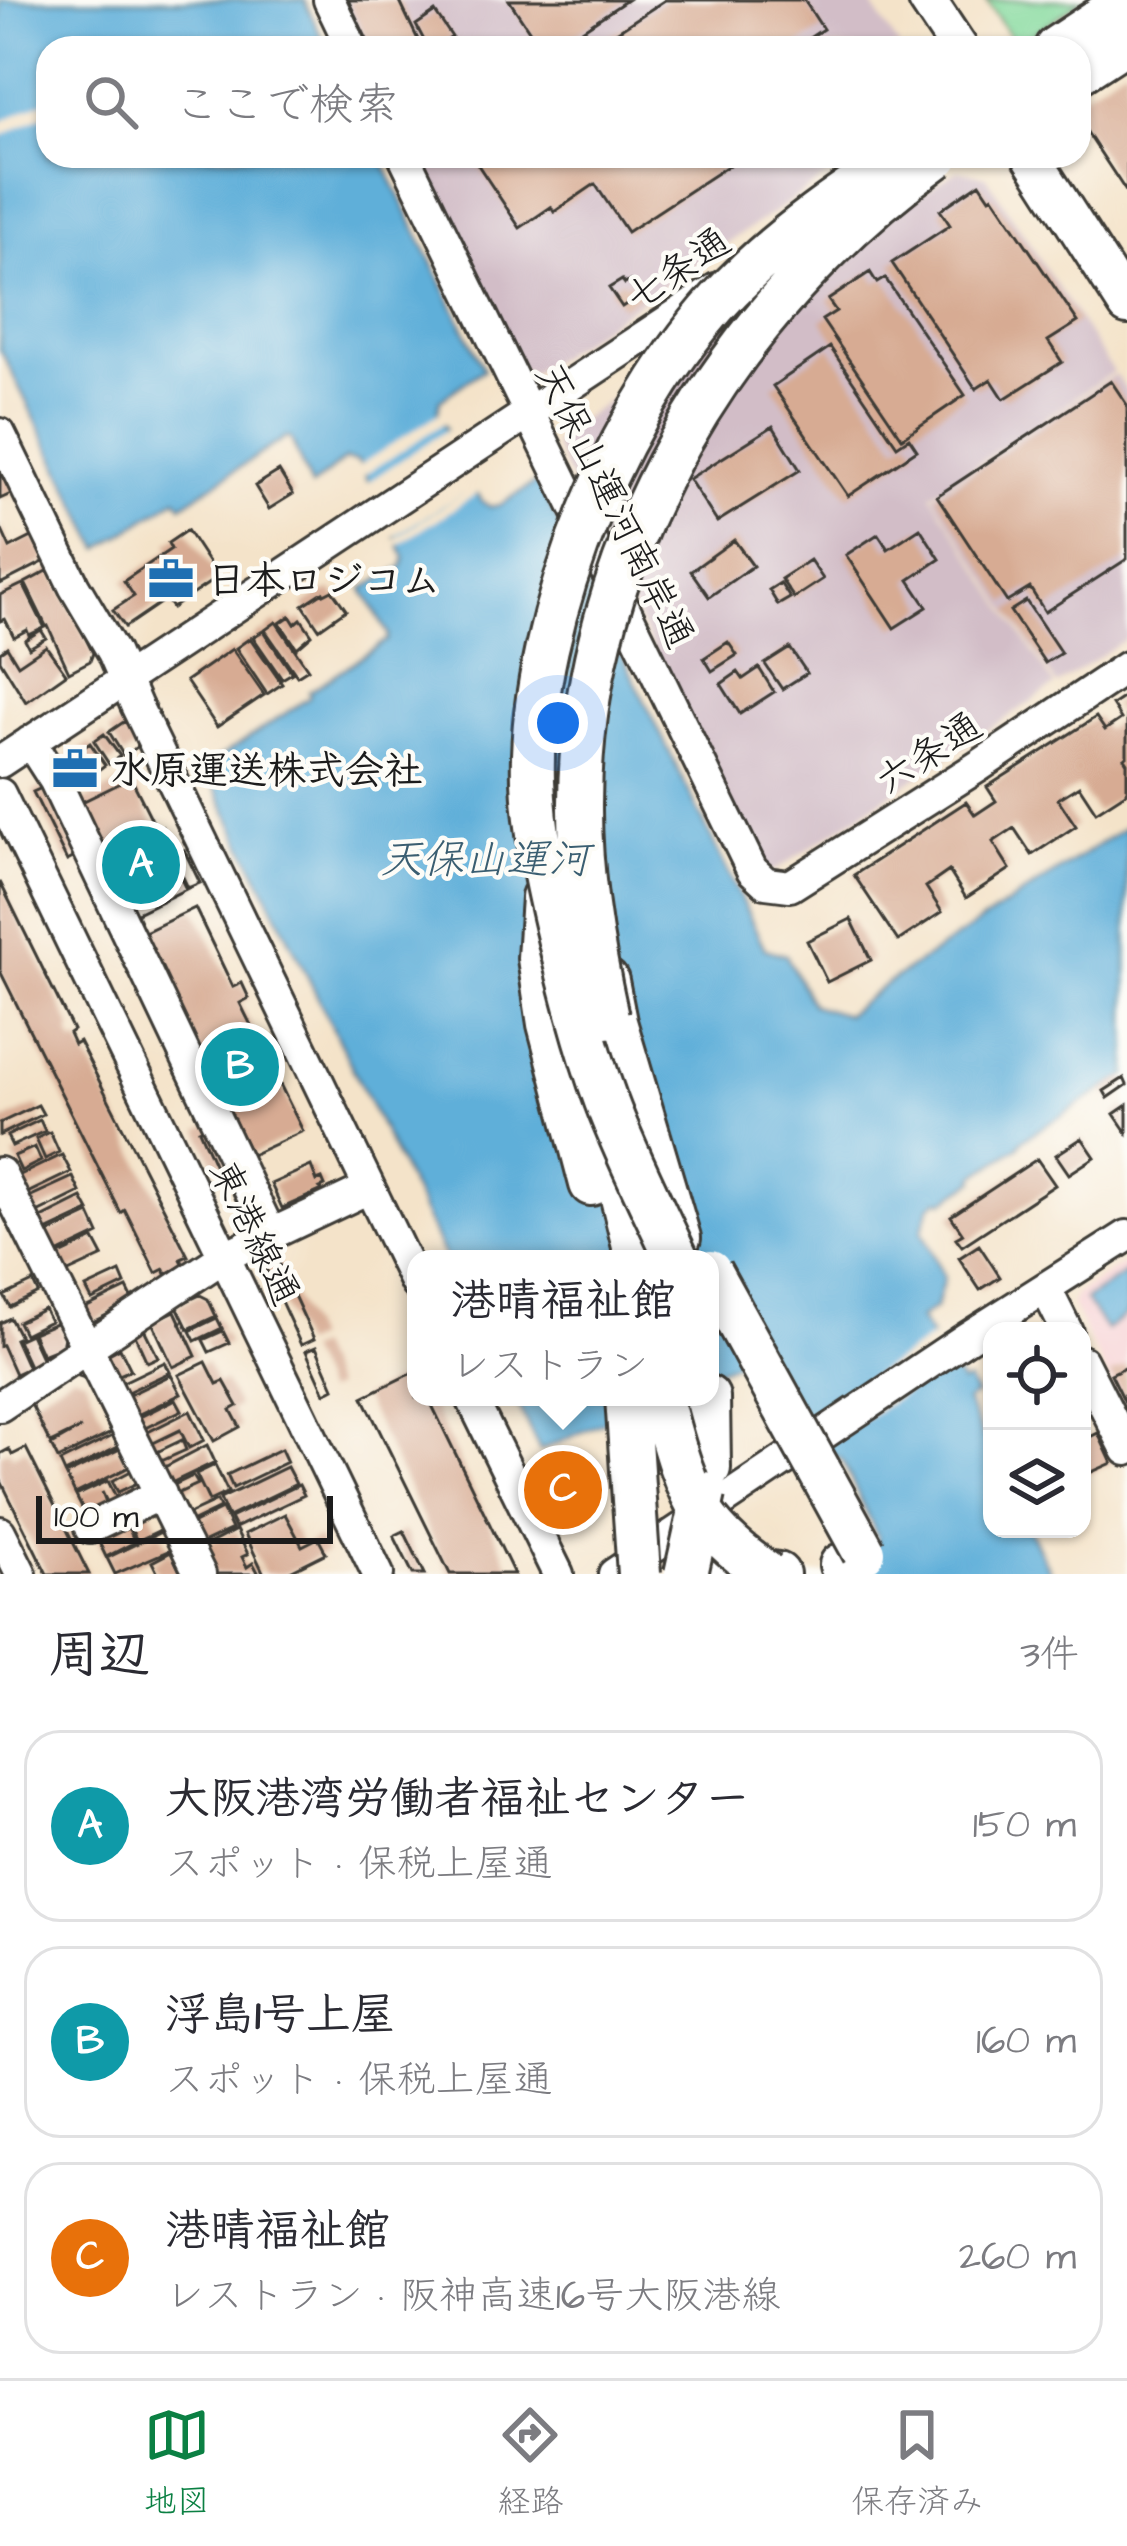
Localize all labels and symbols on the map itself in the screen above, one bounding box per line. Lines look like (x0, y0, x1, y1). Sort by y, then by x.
street label: 七条通 (615, 215, 742, 326)
street label: 天保山運河南岸通 (521, 354, 706, 658)
office icon: 日本ロジコム (146, 554, 196, 604)
place label: 日本ロジコム (207, 555, 441, 609)
your location (528, 693, 588, 753)
street label: 六条通 (866, 700, 993, 809)
office icon: 水原運送株式会社 (50, 744, 100, 794)
place label: 水原運送株式会社 (111, 745, 423, 799)
pin: A (102, 820, 180, 910)
water label: 天保山運河 (380, 832, 596, 890)
pin: B (201, 1022, 279, 1112)
street label: 東港線通 (195, 1151, 312, 1315)
pin: C (524, 1445, 602, 1535)
scale bar (36, 1490, 333, 1543)

